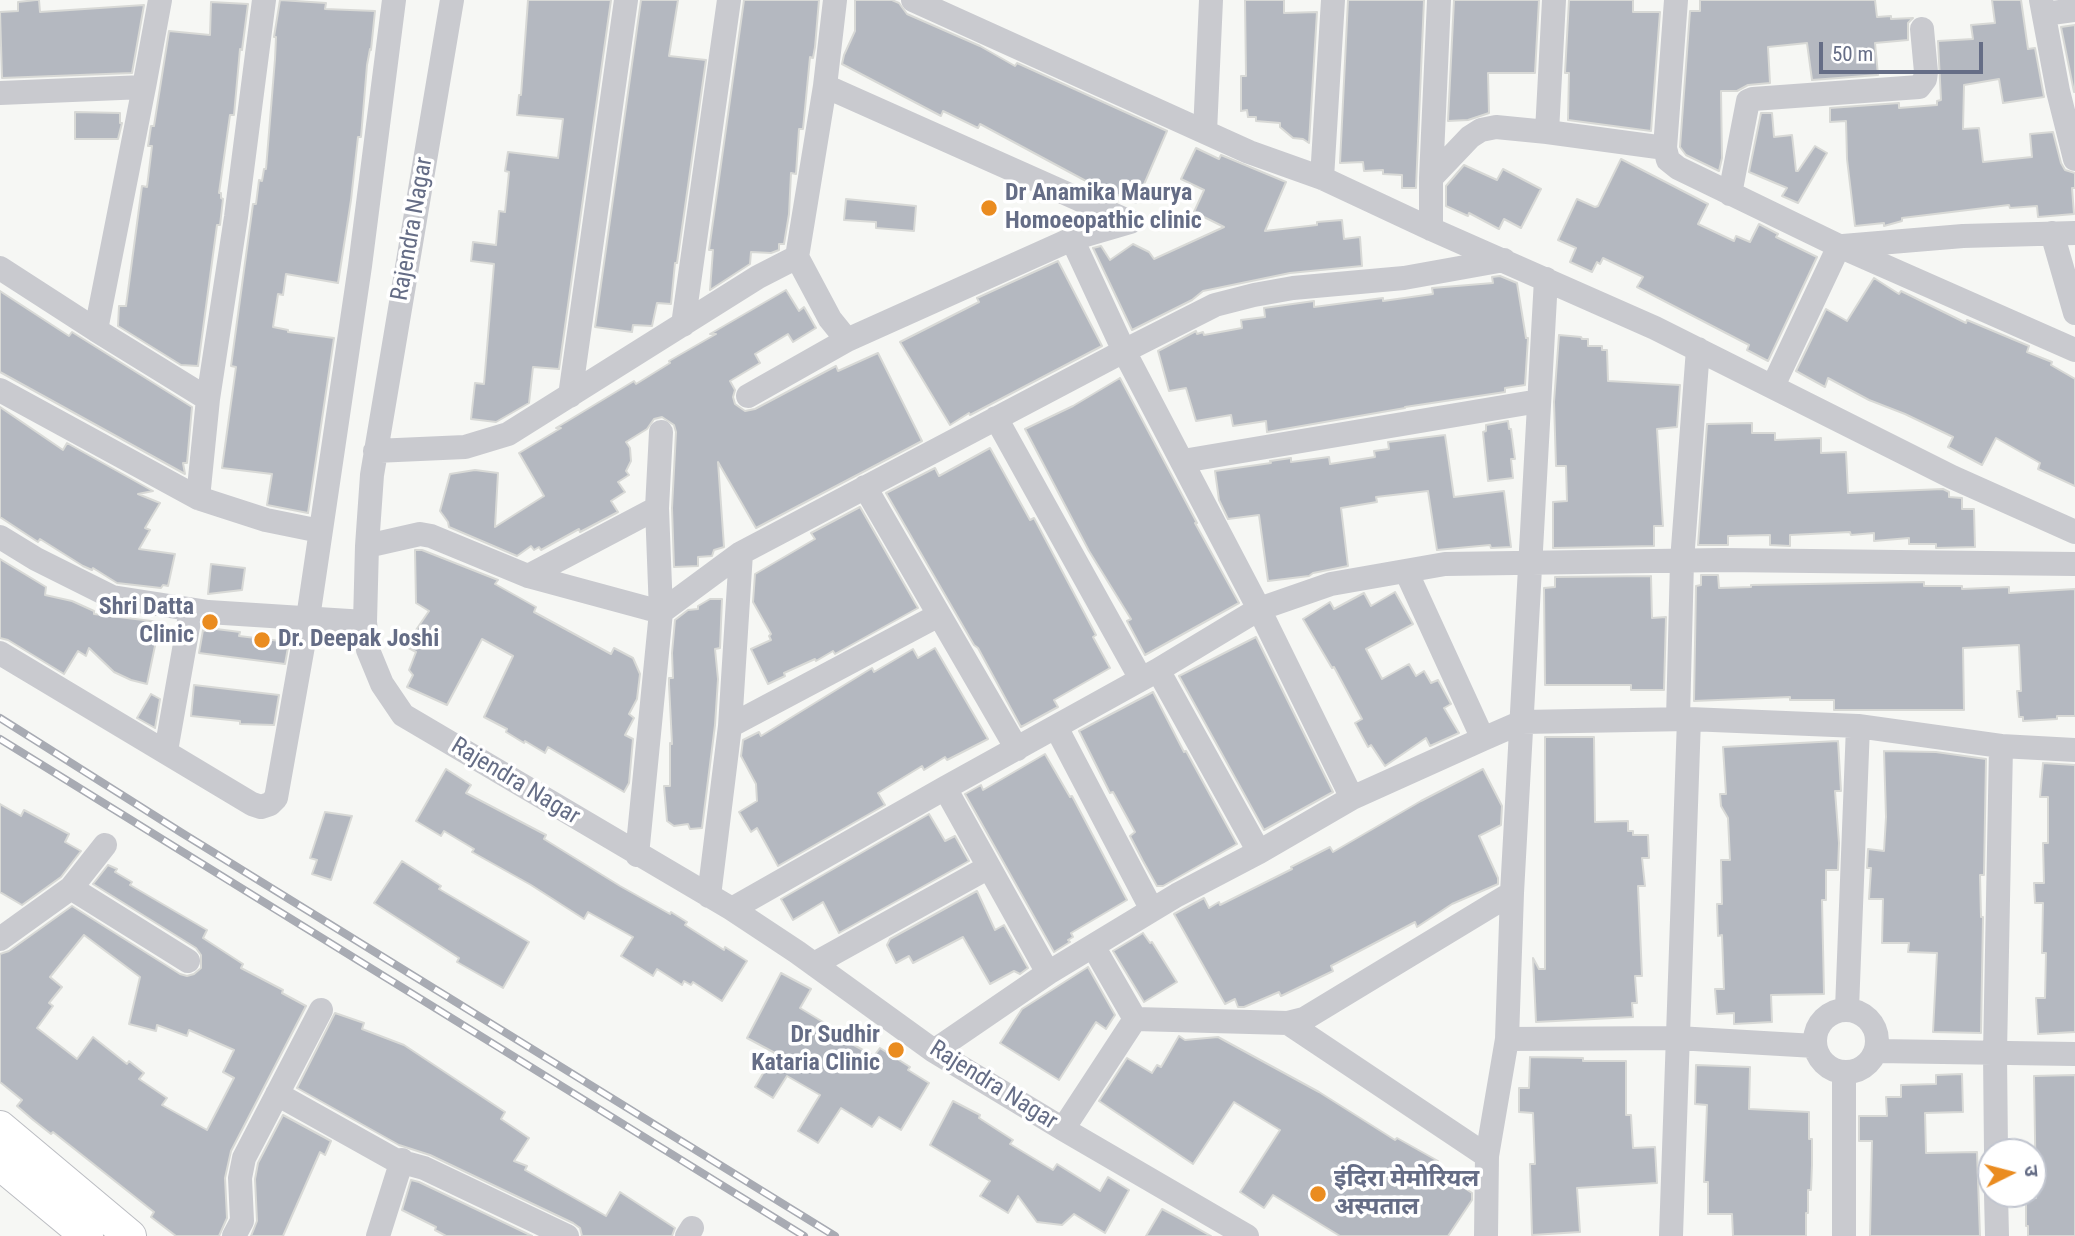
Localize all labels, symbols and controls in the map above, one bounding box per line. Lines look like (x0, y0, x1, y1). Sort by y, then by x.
scale bar (1823, 28, 1988, 72)
text: 50 m (1832, 42, 1873, 66)
street label: Rajendra Nagar (386, 155, 440, 303)
place label: Dr Anamika Maurya Homoeopathic clinic (1005, 180, 1202, 236)
marker: Dr Anamika Maurya Homoeopathic clinic (979, 198, 999, 218)
place label: Shri Datta Clinic (99, 594, 194, 650)
marker: Shri Datta Clinic (200, 612, 220, 632)
place label: Dr. Deepak Joshi (278, 626, 439, 654)
marker: Dr. Deepak Joshi (252, 630, 272, 650)
street label: Rajendra Nagar (445, 732, 585, 832)
place label: Dr Sudhir Kataria Clinic (751, 1022, 880, 1078)
street label: Rajendra Nagar (924, 1035, 1062, 1137)
marker: Dr Sudhir Kataria Clinic (886, 1040, 906, 1060)
north arrow (1977, 1138, 2047, 1208)
text: उ (2019, 1164, 2043, 1178)
place label: इंदिरा मेमोरियल अस्पताल (1334, 1166, 1479, 1222)
marker: इंदिरा मेमोरियल अस्पताल (1308, 1184, 1328, 1204)

